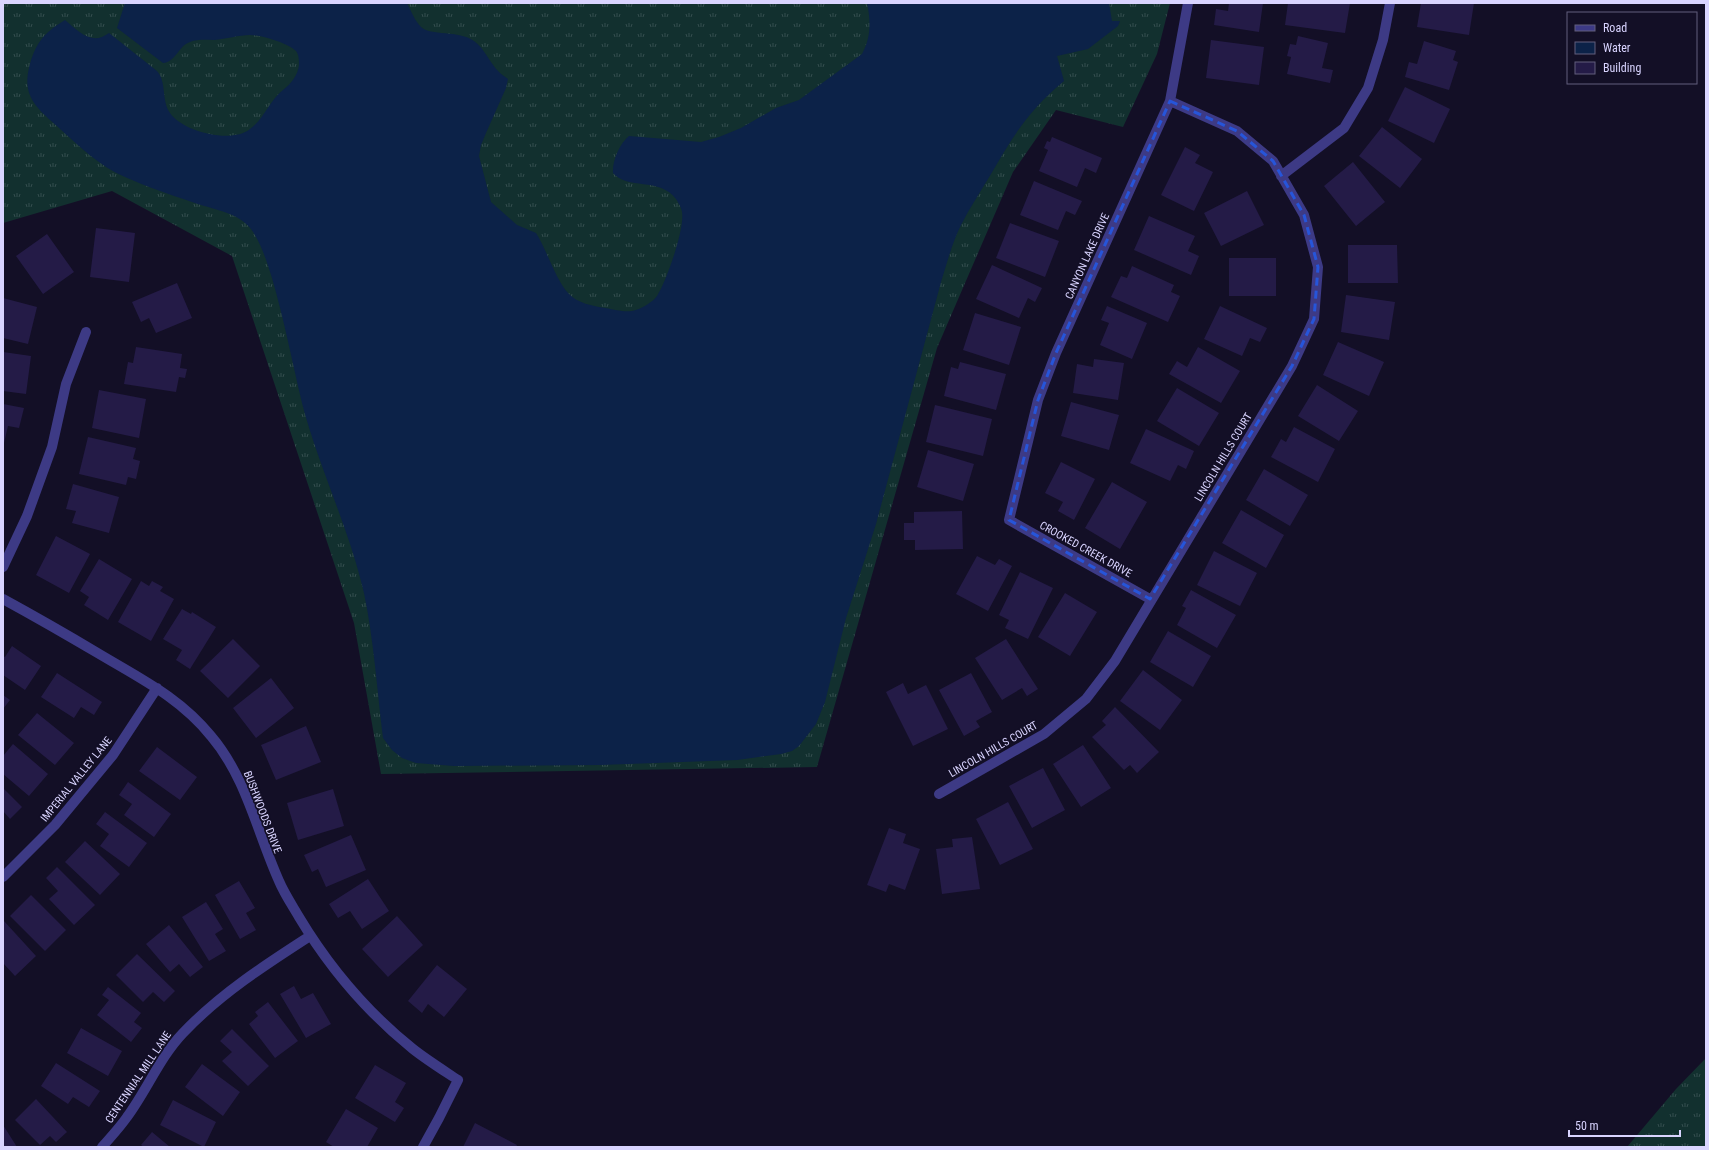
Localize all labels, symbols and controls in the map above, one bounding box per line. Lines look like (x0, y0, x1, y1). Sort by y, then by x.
legend (1567, 12, 1697, 84)
text: Road (1603, 21, 1627, 35)
text: Water (1603, 41, 1631, 55)
text: Building (1603, 61, 1641, 75)
street label: CANYON LAKE DRIVE (1063, 211, 1113, 301)
street label: LINCOLN HILLS COURT (1192, 411, 1255, 504)
street label: CROOKED CREEK DRIVE (1037, 519, 1135, 580)
street label: LINCOLN HILLS COURT (946, 719, 1040, 780)
street label: IMPERIAL VALLEY LANE (38, 734, 115, 824)
street label: BUSHWOODS DRIVE (241, 769, 284, 856)
street label: CENTENNIAL MILL LANE (103, 1028, 174, 1126)
scale bar (1569, 1112, 1680, 1138)
text: 50 m (1575, 1119, 1599, 1133)

